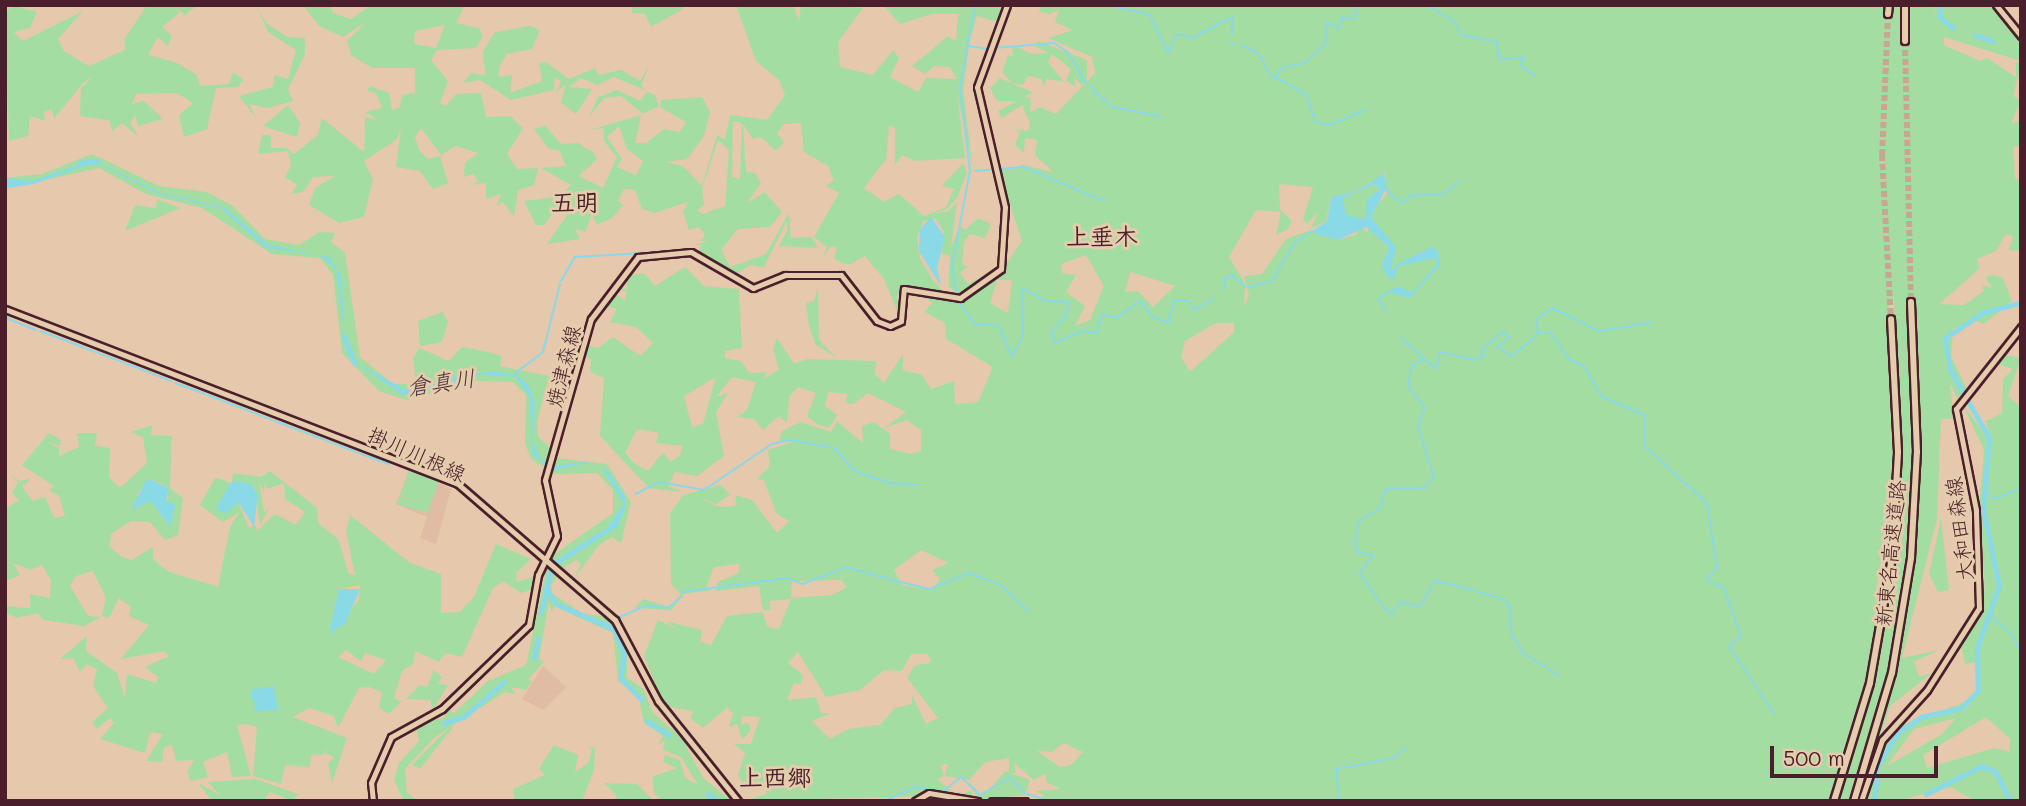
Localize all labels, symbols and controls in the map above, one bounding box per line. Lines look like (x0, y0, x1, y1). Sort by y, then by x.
district label: 五明 (551, 188, 599, 216)
district label: 上垂木 (1066, 222, 1138, 250)
street label: 焼津森線 (541, 322, 585, 410)
water label: 倉真川 (405, 364, 477, 400)
street label: 掛川川根線 (364, 421, 470, 487)
street label: 大和田森線 (1940, 475, 1978, 583)
street label: 新東名高速道路 (1870, 479, 1910, 627)
scale bar (1774, 732, 1942, 776)
text: 500 m (1783, 744, 1845, 771)
district label: 上西郷 (739, 763, 811, 791)

